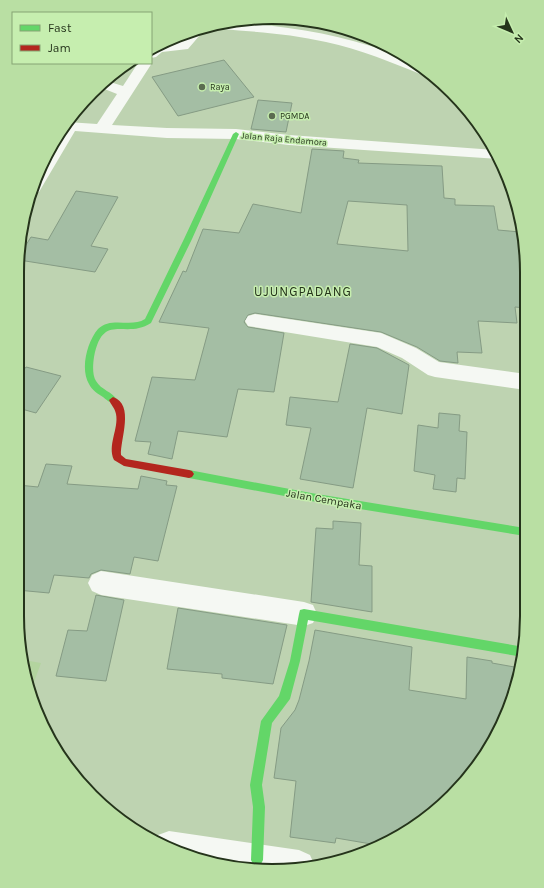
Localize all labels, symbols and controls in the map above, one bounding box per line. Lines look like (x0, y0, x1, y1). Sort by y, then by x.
legend (12, 12, 152, 64)
north arrow (492, 12, 532, 52)
text: Fast (48, 21, 72, 35)
text: N (511, 31, 526, 46)
text: Jam (48, 41, 71, 55)
marker: Raya (197, 82, 207, 92)
place label: Raya (210, 82, 230, 92)
marker: PGMDA (267, 111, 277, 121)
place label: PGMDA (280, 111, 310, 121)
street label: Jalan Raja Endamora (241, 130, 327, 148)
district label: UJUNGPADANG (254, 284, 352, 299)
street label: Jalan Cempaka (285, 486, 363, 513)

